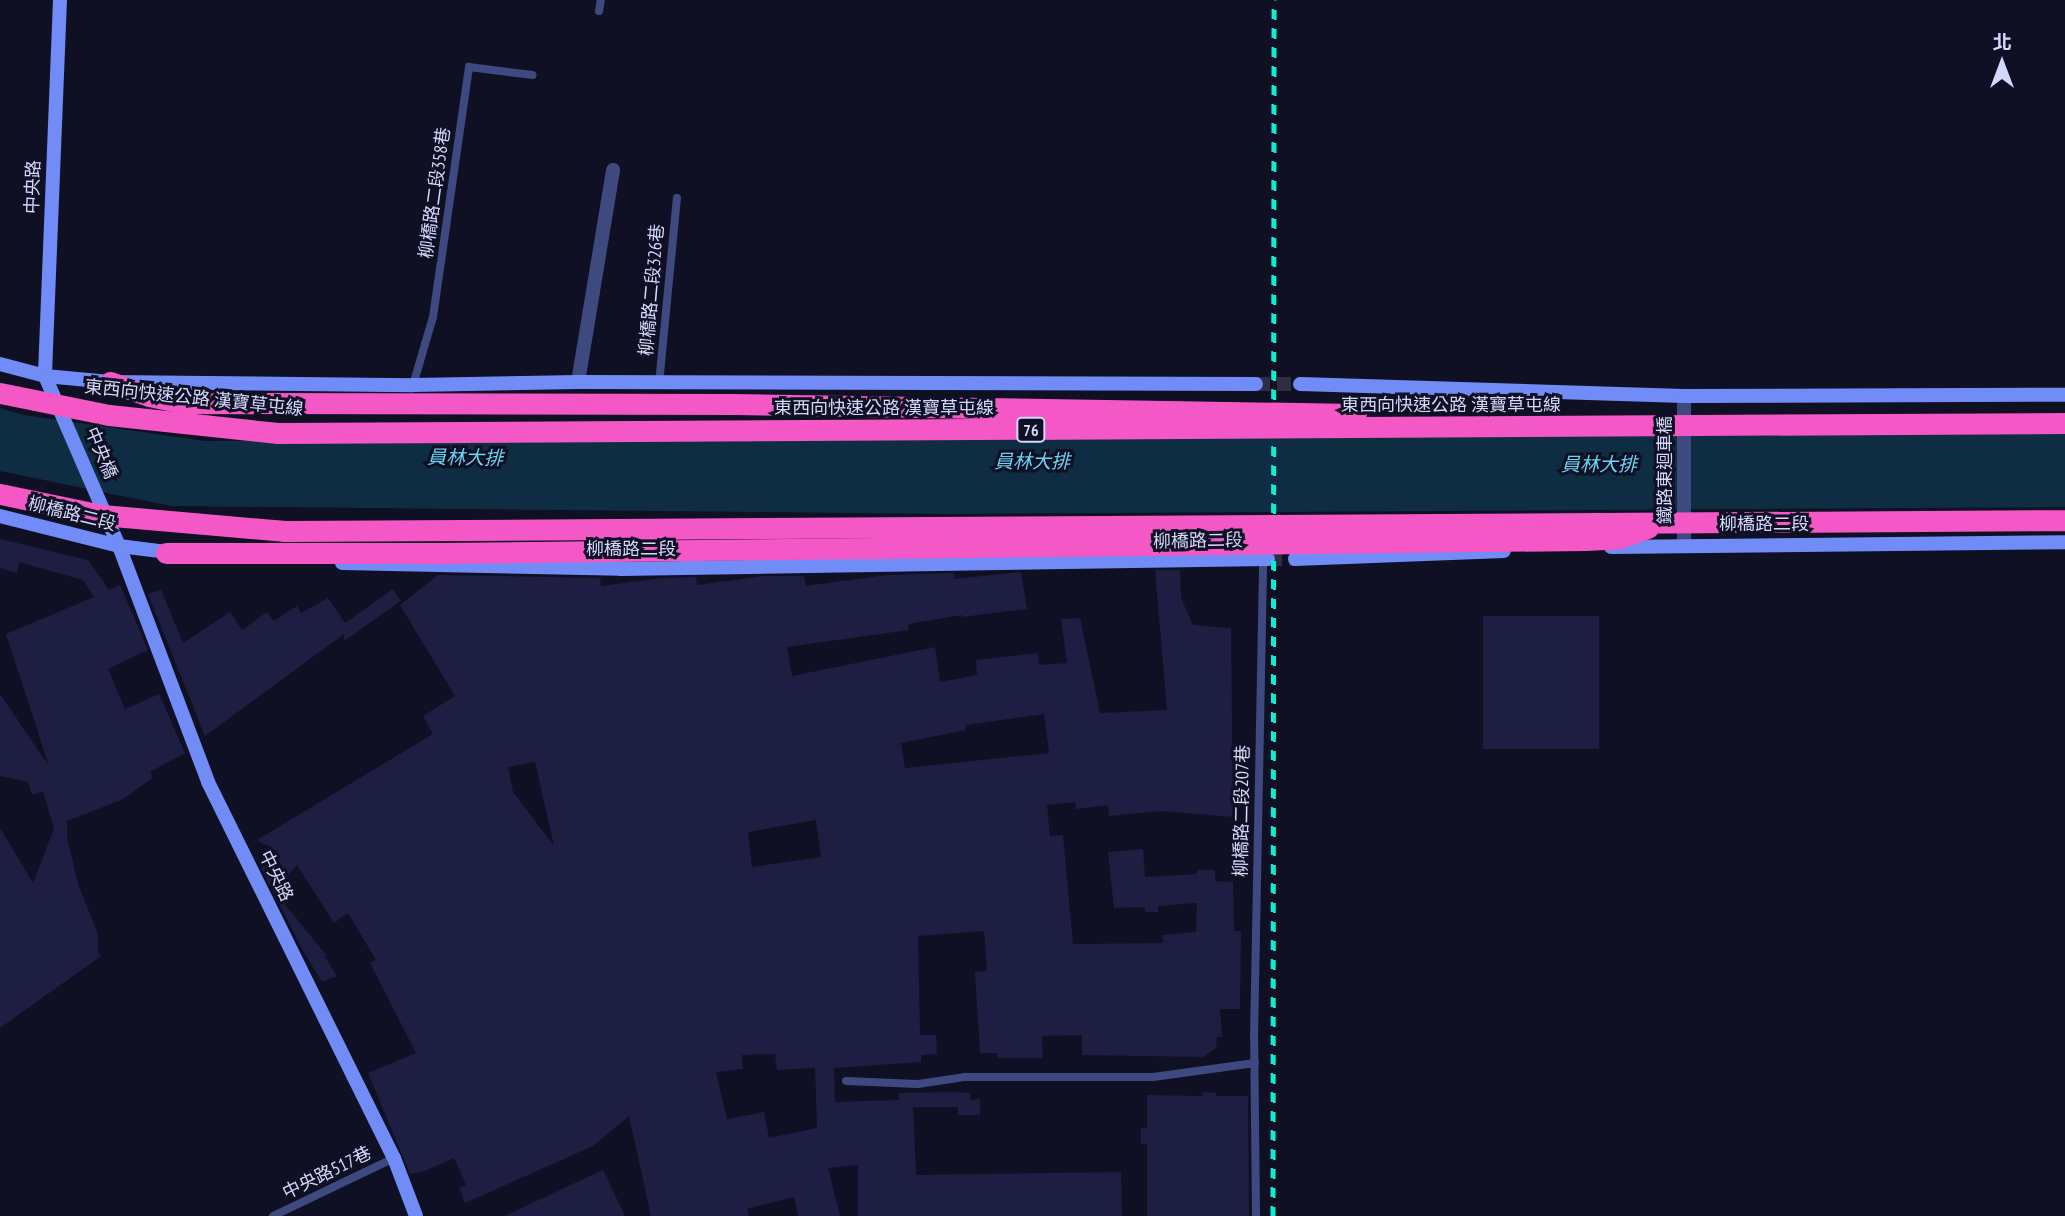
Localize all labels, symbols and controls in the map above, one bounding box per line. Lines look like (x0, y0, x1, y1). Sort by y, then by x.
north arrow (1967, 28, 2037, 98)
text: 北 (1992, 30, 2012, 54)
street label: 柳橋路二段358巷 (415, 126, 455, 260)
street label: 中央路 (21, 160, 45, 214)
street label: 柳橋路二段326巷 (635, 223, 669, 357)
street label: 東西向快速公路 漢寶草屯線 (84, 376, 304, 420)
street label: 東西向快速公路 漢寶草屯線 (1341, 394, 1561, 416)
street label: 東西向快速公路 漢寶草屯線 (774, 397, 994, 419)
street label: 鐵路東迴車橋 (1654, 416, 1676, 524)
road number: 76 (1015, 418, 1047, 442)
street label: 中央橋 (81, 424, 121, 482)
water label: 員林大排 (427, 446, 503, 470)
water label: 員林大排 (994, 451, 1070, 473)
water label: 員林大排 (1561, 454, 1637, 476)
street label: 柳橋路二段 (26, 493, 118, 535)
street label: 柳橋路二段 (1719, 513, 1809, 535)
street label: 柳橋路二段 (1153, 529, 1243, 553)
street label: 柳橋路二段 (586, 538, 676, 560)
street label: 柳橋路二段207巷 (1230, 745, 1254, 877)
street label: 中央路 (254, 847, 298, 905)
street label: 中央路517巷 (279, 1142, 375, 1204)

